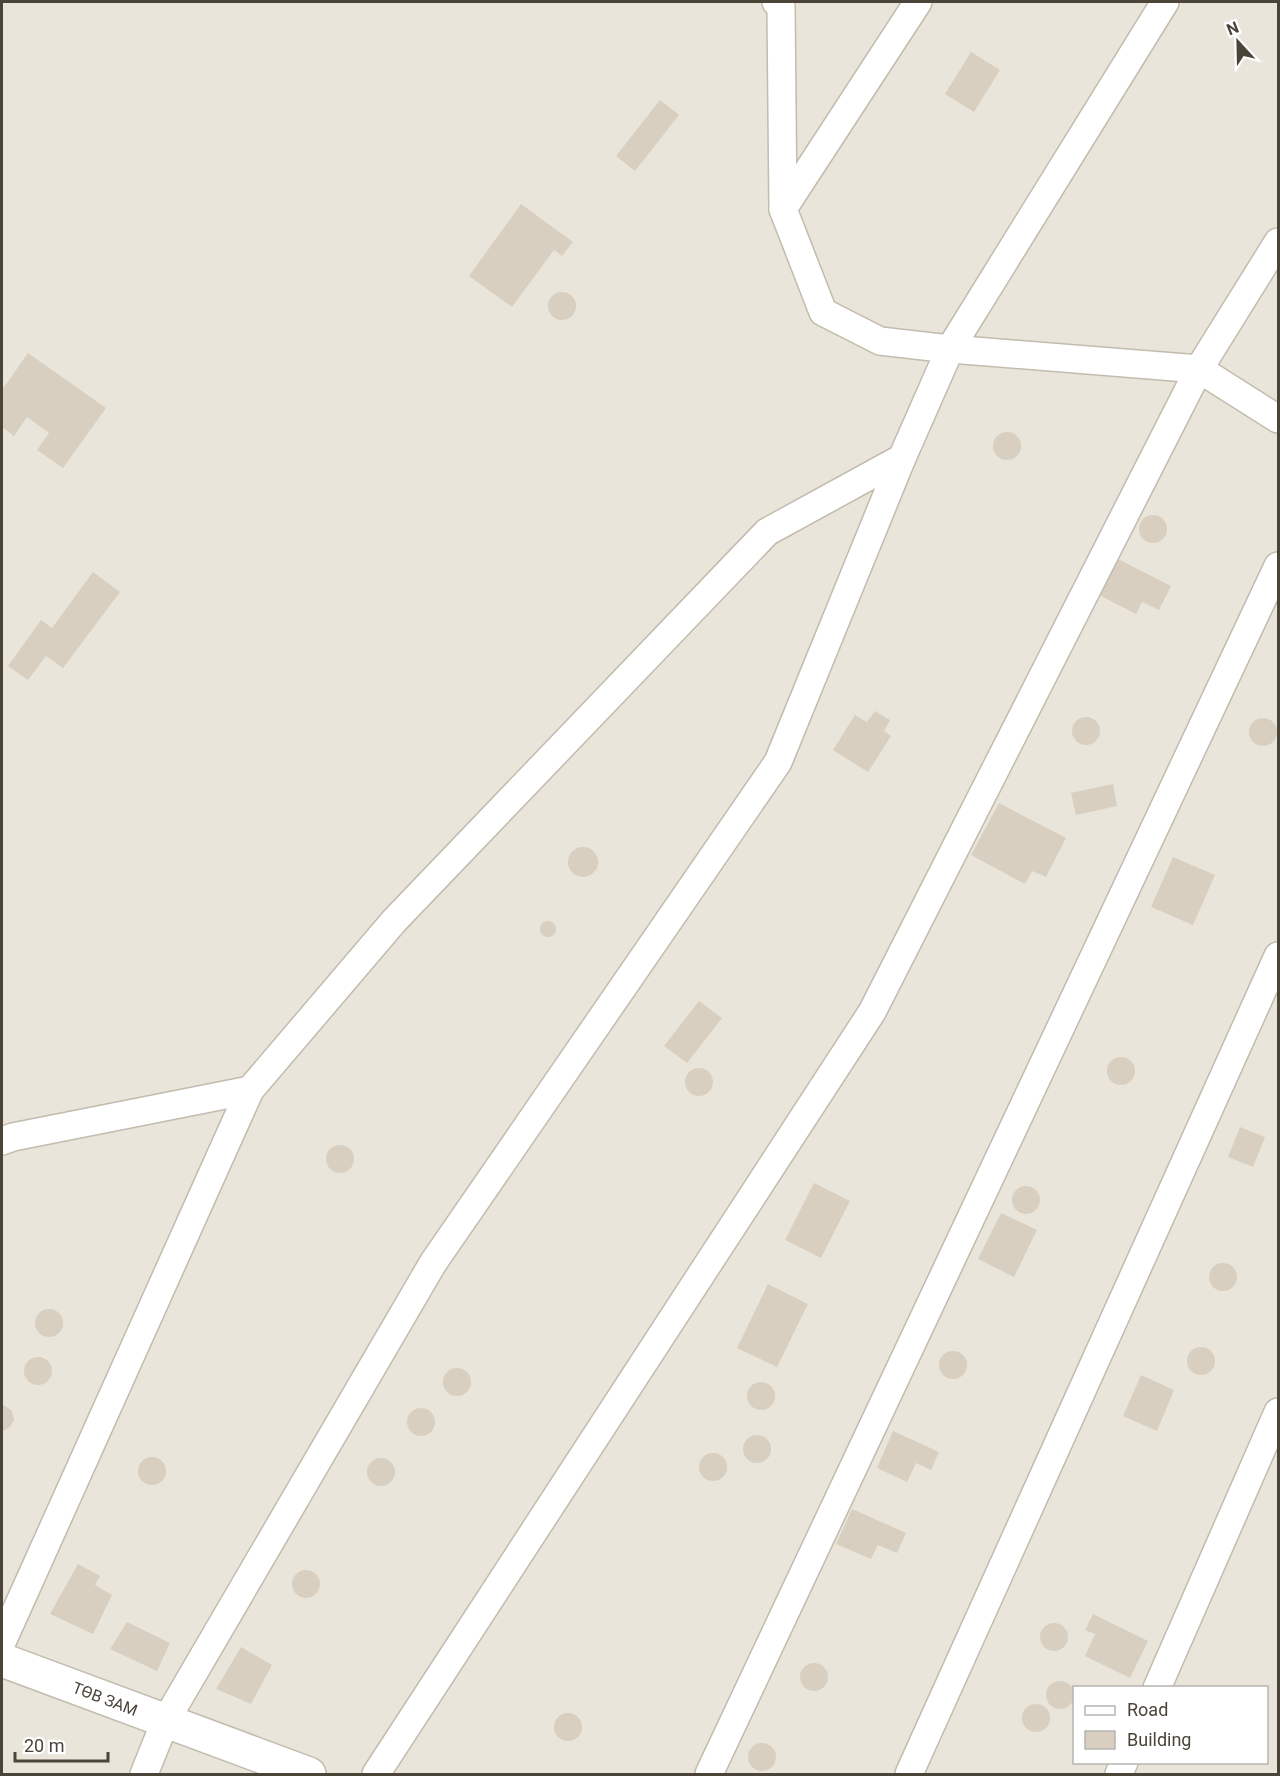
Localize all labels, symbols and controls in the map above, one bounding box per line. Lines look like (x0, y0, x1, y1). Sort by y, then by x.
north arrow (1208, 12, 1268, 72)
text: N (1224, 18, 1241, 39)
street label: ТӨВ ЗАМ (70, 1678, 140, 1720)
legend (1073, 1686, 1268, 1764)
text: Road (1127, 1699, 1168, 1720)
scale bar (15, 1725, 108, 1763)
text: Building (1127, 1729, 1191, 1750)
text: 20 m (24, 1735, 64, 1756)

